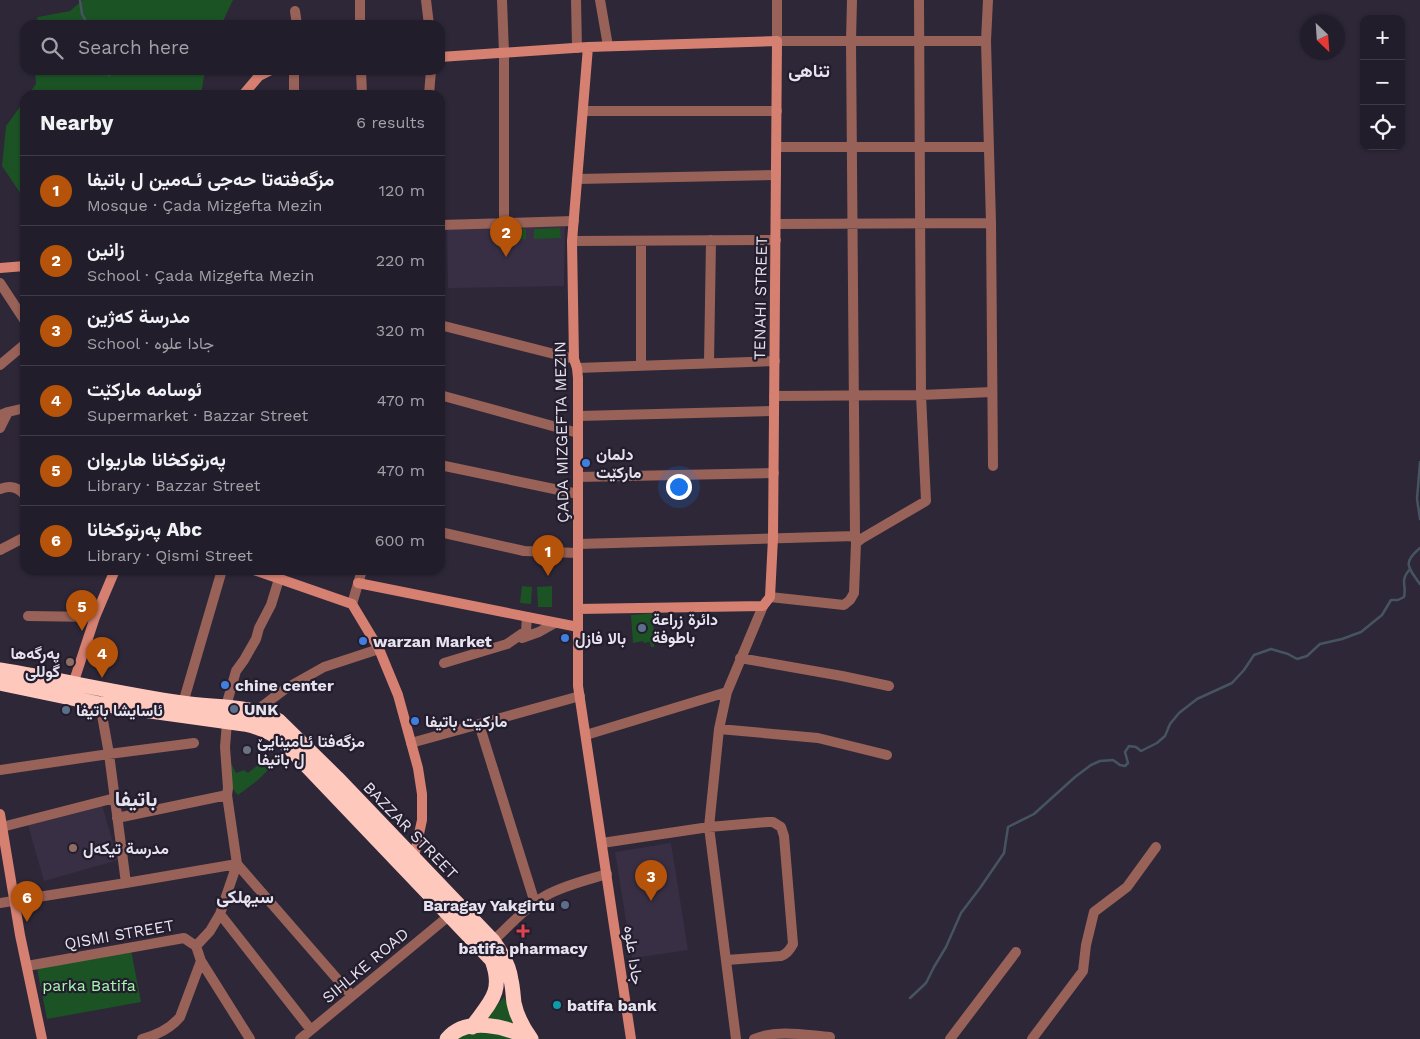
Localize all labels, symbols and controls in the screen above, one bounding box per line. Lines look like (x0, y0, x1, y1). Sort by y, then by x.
north arrow (1300, 15, 1345, 60)
map controls (1360, 15, 1405, 150)
button: + (1360, 15, 1405, 60)
search box (20, 20, 445, 75)
icon: search (38, 34, 66, 62)
text: Search here (78, 36, 189, 59)
district label: تناهى (788, 60, 830, 82)
button: − (1360, 60, 1405, 105)
button: locate (1360, 105, 1405, 150)
text: Nearby (40, 110, 113, 135)
text: 6 results (356, 113, 425, 132)
text: مزگەفتەتا حەجی ئـەمین ل باتیفا (87, 168, 334, 191)
text: 1 (53, 181, 59, 200)
text: 120 m (379, 181, 425, 200)
text: Mosque · Çada Mizgefta Mezin (87, 196, 322, 215)
pin: 2 (490, 216, 522, 257)
street label: TENAHI STREET (750, 235, 771, 360)
text: زانین (87, 238, 125, 261)
text: 2 (51, 251, 61, 270)
text: 220 m (376, 251, 425, 270)
text: School · Çada Mizgefta Mezin (87, 266, 314, 285)
text: مدرسة كه‌ژين (87, 305, 190, 328)
text: 3 (51, 321, 61, 340)
text: 320 m (376, 321, 425, 340)
text: School · جادا علوه (87, 334, 214, 353)
street label: ÇADA MIZGEFTA MEZIN (550, 341, 573, 523)
text: ئوسامە مارکێت (87, 378, 202, 401)
text: 4 (51, 391, 61, 410)
text: 470 m (377, 391, 425, 410)
text: Supermarket · Bazzar Street (87, 406, 308, 425)
place label: دلمان مارکێت (596, 445, 642, 483)
text: په‌رتوكخانا هاریوان (87, 448, 226, 471)
marker: دلمان مارکێت (580, 457, 592, 469)
text: 5 (51, 461, 61, 480)
text: 470 m (377, 461, 425, 480)
your location (666, 474, 692, 500)
text: Library · Bazzar Street (87, 476, 261, 495)
text: په‌رتوكخانا Abc (87, 518, 202, 541)
text: 6 (51, 531, 61, 550)
text: 600 m (375, 531, 425, 550)
pin: 1 (532, 535, 564, 576)
text: Library · Qismi Street (87, 546, 253, 565)
pin: 5 (66, 590, 98, 631)
place label: دائرة زراعة باطوفة (652, 610, 718, 648)
marker: دائرة زراعة باطوفة (636, 622, 648, 634)
place label: بالا فازل (575, 629, 626, 649)
place label: warzan Market (373, 632, 492, 651)
marker: بالا فازل (559, 632, 571, 644)
marker: warzan Market (357, 635, 369, 647)
pin: 4 (86, 637, 118, 678)
place label: په‌رگه‌ها گوللی (11, 644, 60, 682)
marker: په‌رگه‌ها گوللی (64, 656, 76, 668)
place label: chine center (235, 676, 334, 695)
marker: chine center (219, 679, 231, 691)
place label: UNK (244, 700, 278, 719)
place label: ئاسایشا باتیفا (76, 701, 163, 720)
marker: UNK (228, 703, 240, 715)
marker: ئاسایشا باتیفا (60, 704, 72, 716)
place label: ماركيت باتيفا (425, 712, 508, 732)
marker: ماركيت باتيفا (409, 715, 421, 727)
place label: مزگەفتا ئـامینایێ ل باتیفا (257, 732, 365, 769)
marker: مزگەفتا ئـامینایێ ل باتیفا (241, 744, 253, 756)
street label: BAZZAR STREET (359, 778, 462, 883)
district label: باتیفا (115, 786, 157, 811)
place label: مدرسة تيكه‌ل (83, 839, 169, 859)
marker: مدرسة تيكه‌ل (67, 842, 79, 854)
pin: 3 (635, 860, 667, 901)
pin: 6 (11, 881, 43, 922)
district label: سيهلكى (216, 886, 274, 908)
place label: Baragay Yakgirtu (423, 896, 555, 915)
marker: Baragay Yakgirtu (559, 899, 571, 911)
street label: QISMI STREET (63, 915, 176, 953)
street label: SIHLKE ROAD (318, 924, 412, 1007)
street label: جادا علوه (619, 924, 647, 986)
marker: batifa pharmacy (517, 925, 529, 937)
place label: batifa pharmacy (459, 939, 588, 958)
park label: parka Batifa (42, 976, 136, 995)
place label: batifa bank (567, 996, 657, 1015)
marker: batifa bank (551, 999, 563, 1011)

